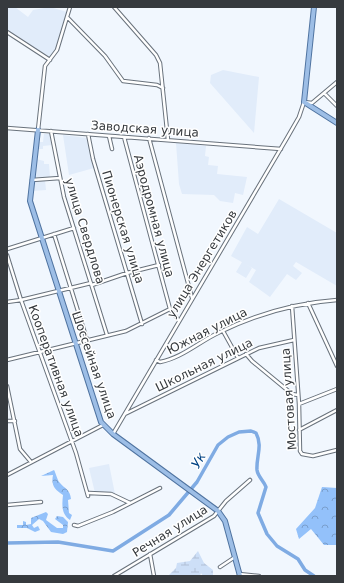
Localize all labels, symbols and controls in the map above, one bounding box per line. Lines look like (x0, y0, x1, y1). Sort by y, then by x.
street label: Заводская улица (91, 118, 199, 140)
street label: Аэродромная улица (131, 153, 177, 279)
street label: Пионерская улица (99, 169, 147, 285)
street label: улица Свердлова (62, 176, 108, 286)
street label: улица Энергетиков (164, 208, 240, 320)
street label: Кооперативная улица (26, 303, 86, 439)
street label: Южная улица (165, 305, 249, 357)
street label: Шоссейная улица (69, 309, 119, 421)
street label: Школьная улица (153, 335, 255, 395)
street label: Мостовая улица (278, 348, 300, 450)
water label: Ук (188, 450, 209, 471)
street label: Речная улица (130, 502, 210, 560)

